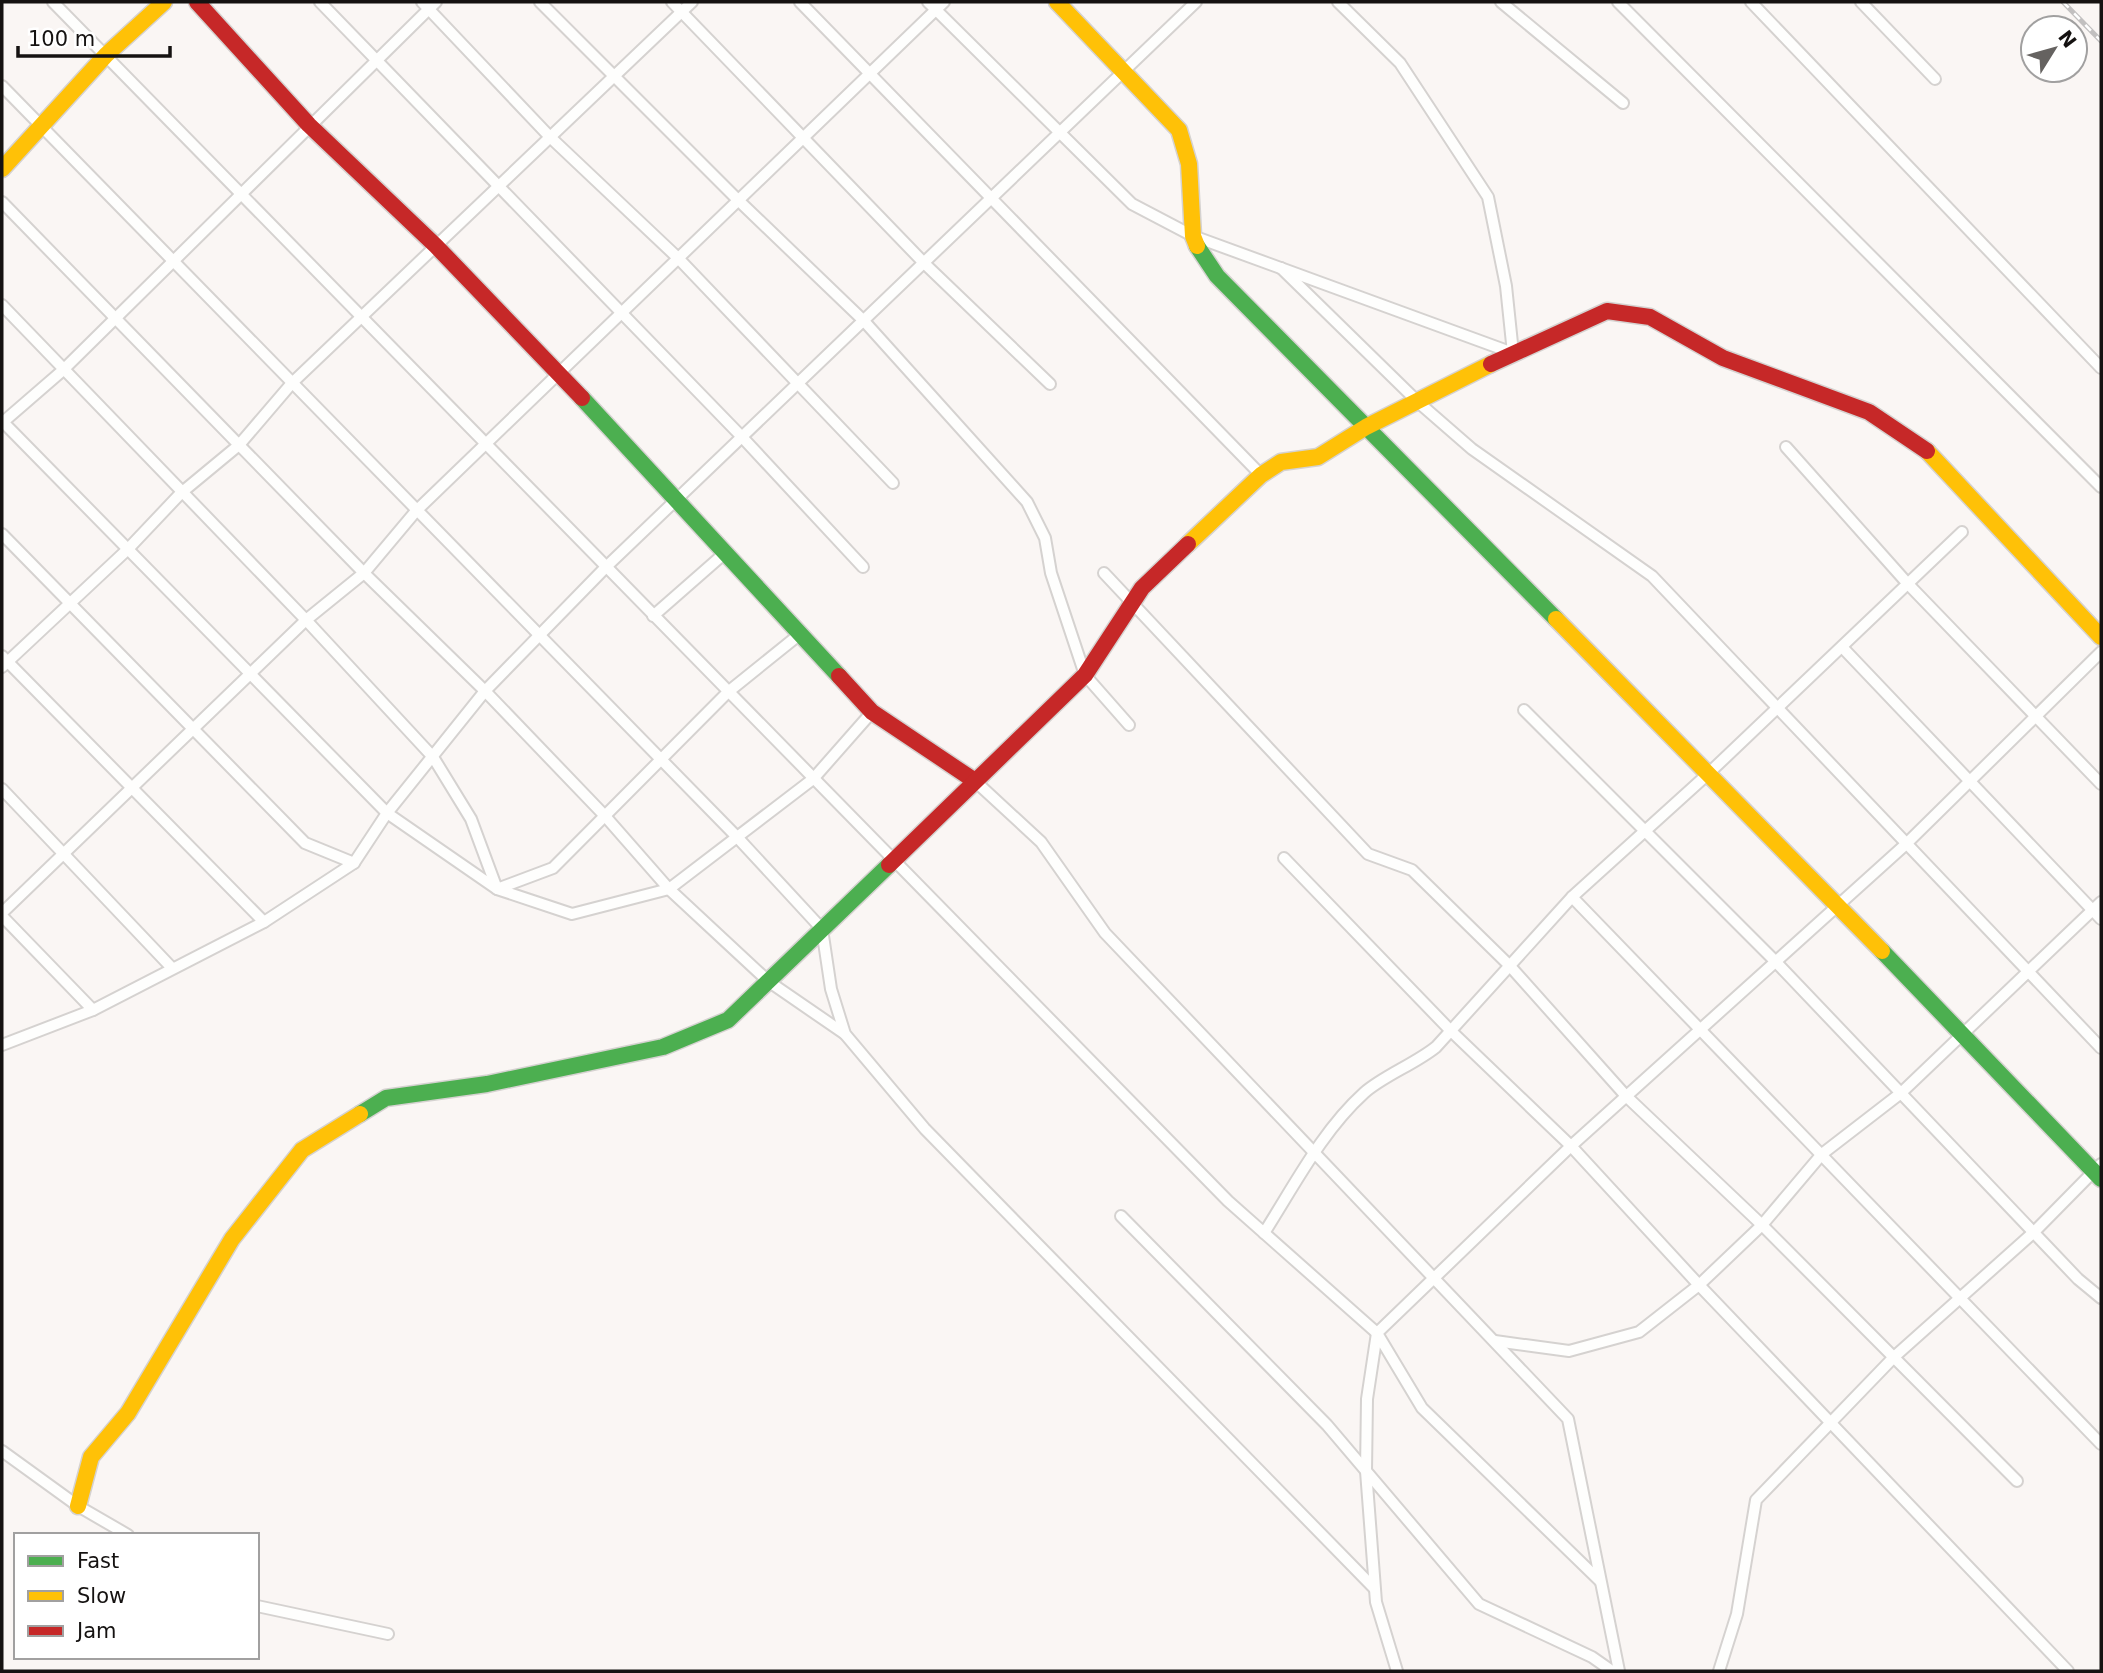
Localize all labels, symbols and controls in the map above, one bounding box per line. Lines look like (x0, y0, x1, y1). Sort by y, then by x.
scale bar (18, 14, 170, 58)
north arrow (2019, 14, 2089, 84)
text: N (2054, 26, 2081, 52)
text: 100 m (28, 27, 95, 51)
legend (14, 1533, 259, 1659)
text: Fast (77, 1549, 119, 1573)
text: Slow (77, 1584, 126, 1608)
text: Jam (75, 1619, 117, 1643)

